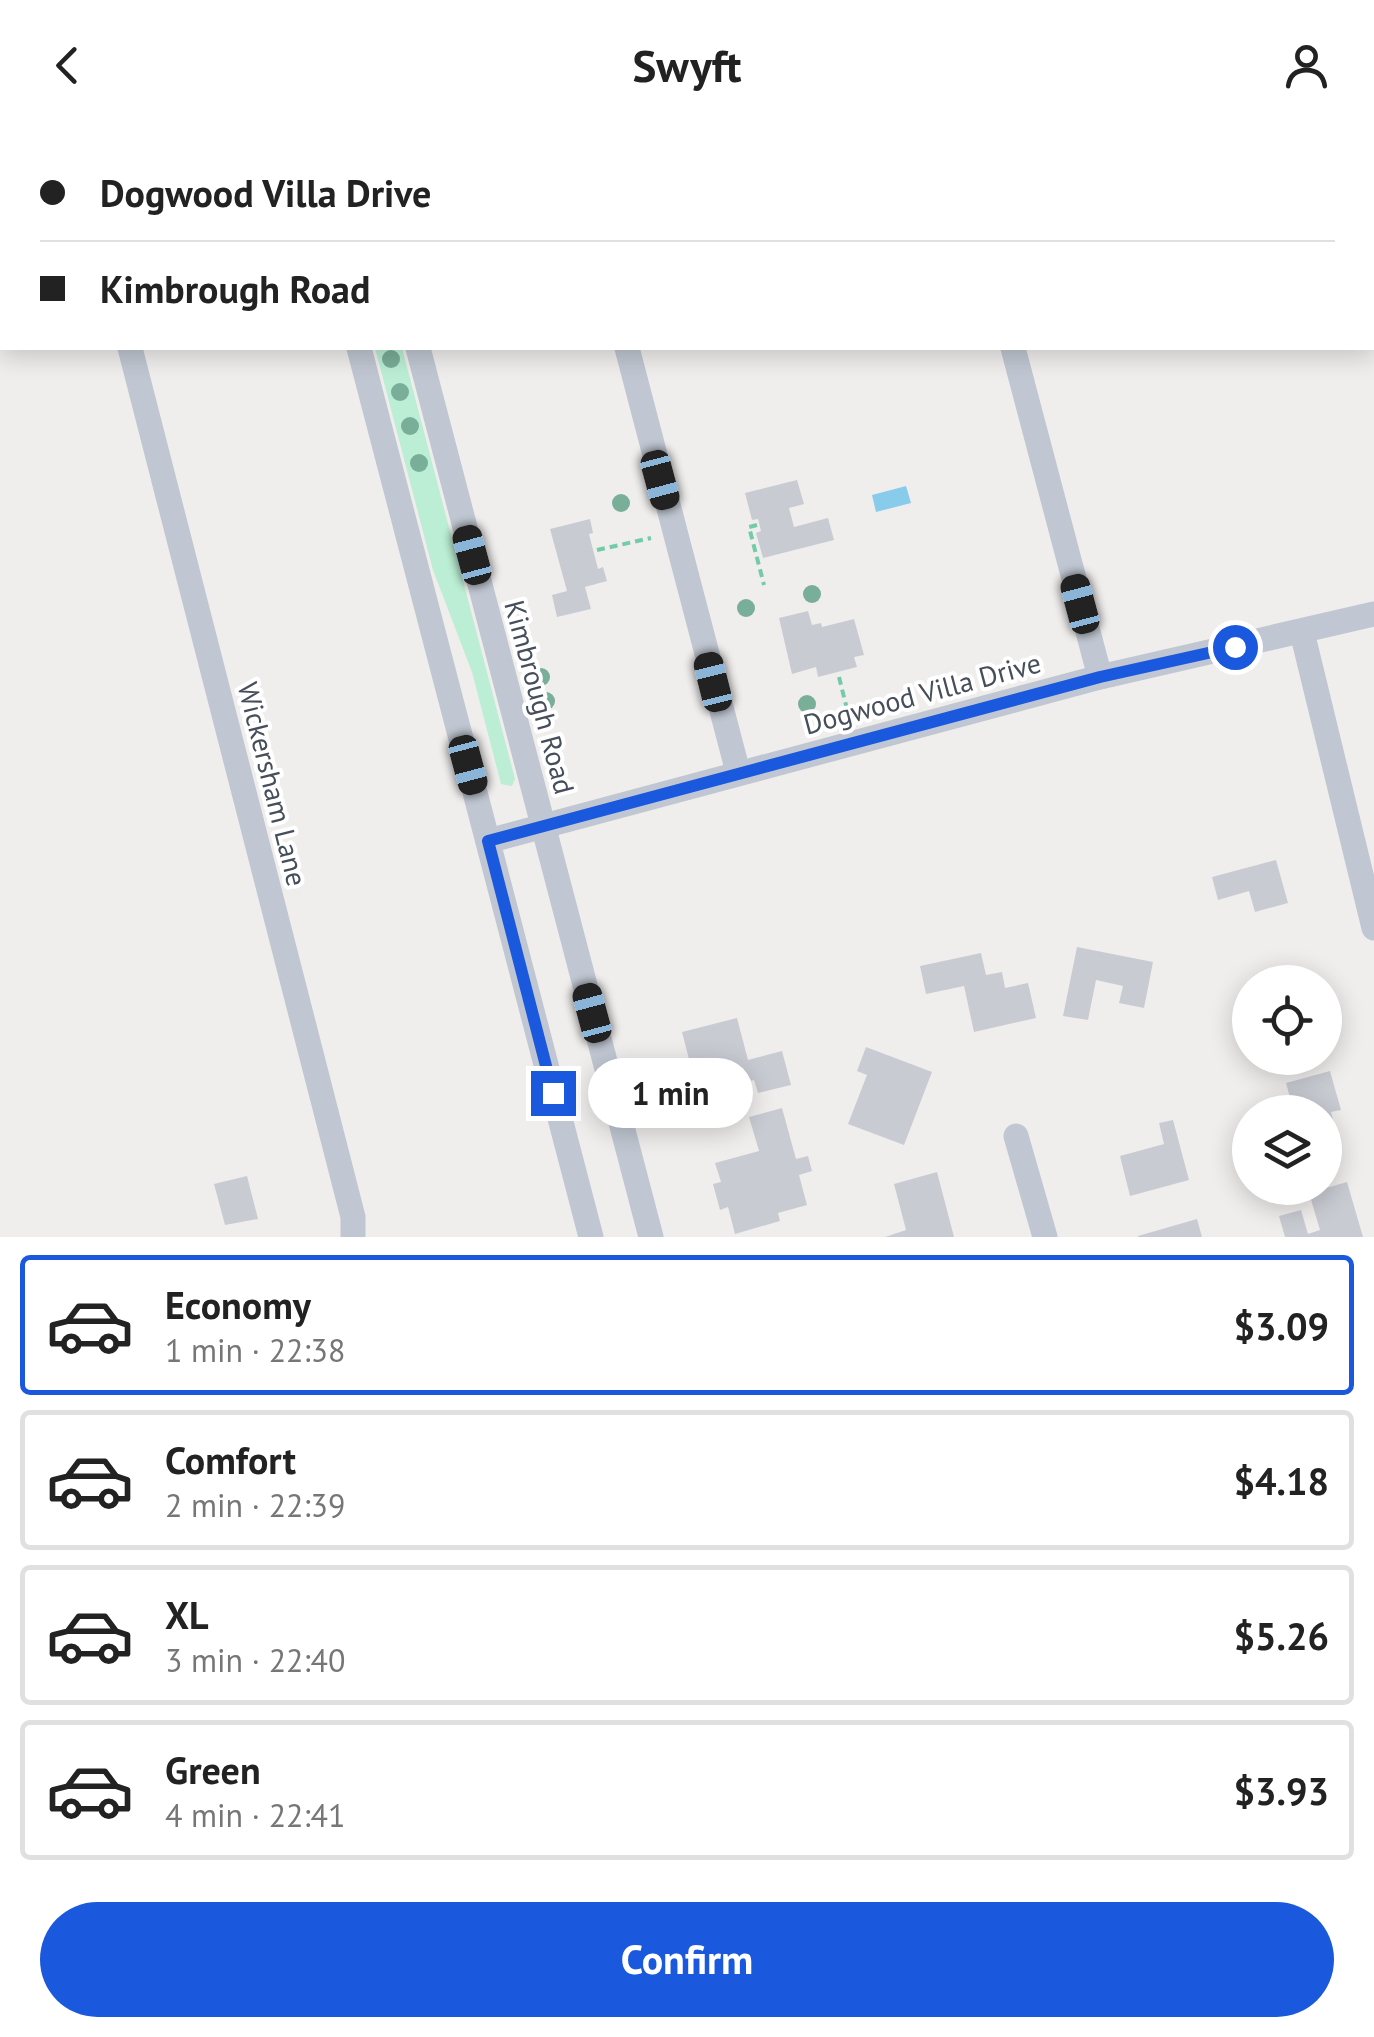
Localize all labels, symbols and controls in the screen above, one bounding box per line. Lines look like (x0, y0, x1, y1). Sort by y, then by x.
text: Swyft (632, 36, 742, 94)
icon: back (40, 38, 95, 93)
icon: person (1279, 38, 1334, 93)
text: Dogwood Villa Drive (100, 168, 431, 217)
text: Kimbrough Road (100, 264, 370, 313)
car (638, 447, 682, 513)
car (450, 522, 494, 588)
car (1058, 571, 1102, 637)
street label: Kimbrough Road (496, 596, 584, 798)
route start (1213, 625, 1258, 670)
street label: Dogwood Villa Drive (799, 644, 1045, 742)
car (691, 649, 735, 715)
street label: Wickersham Lane (230, 678, 316, 890)
car (446, 732, 490, 798)
map controls (1232, 965, 1342, 1205)
button: locate (1232, 965, 1342, 1075)
car (570, 980, 614, 1046)
callout: 1 min (588, 1058, 753, 1128)
route end (531, 1071, 576, 1116)
text: 1 min (631, 1072, 710, 1114)
button: layers (1232, 1095, 1342, 1205)
icon: car (45, 1280, 135, 1370)
text: Economy (165, 1280, 311, 1329)
text: $3.09 (1233, 1301, 1329, 1350)
text: 1 min · 22:38 (165, 1329, 345, 1371)
icon: car (45, 1435, 135, 1525)
text: Comfort (165, 1435, 296, 1484)
text: $4.18 (1233, 1456, 1329, 1505)
text: 2 min · 22:39 (165, 1484, 345, 1526)
icon: car (45, 1590, 135, 1680)
text: XL (165, 1590, 209, 1639)
text: $5.26 (1233, 1611, 1329, 1660)
text: 3 min · 22:40 (165, 1639, 345, 1681)
icon: car (45, 1745, 135, 1835)
text: Green (165, 1745, 261, 1794)
text: $3.93 (1233, 1766, 1329, 1815)
text: 4 min · 22:41 (165, 1794, 345, 1836)
button: Confirm (40, 1902, 1334, 2017)

